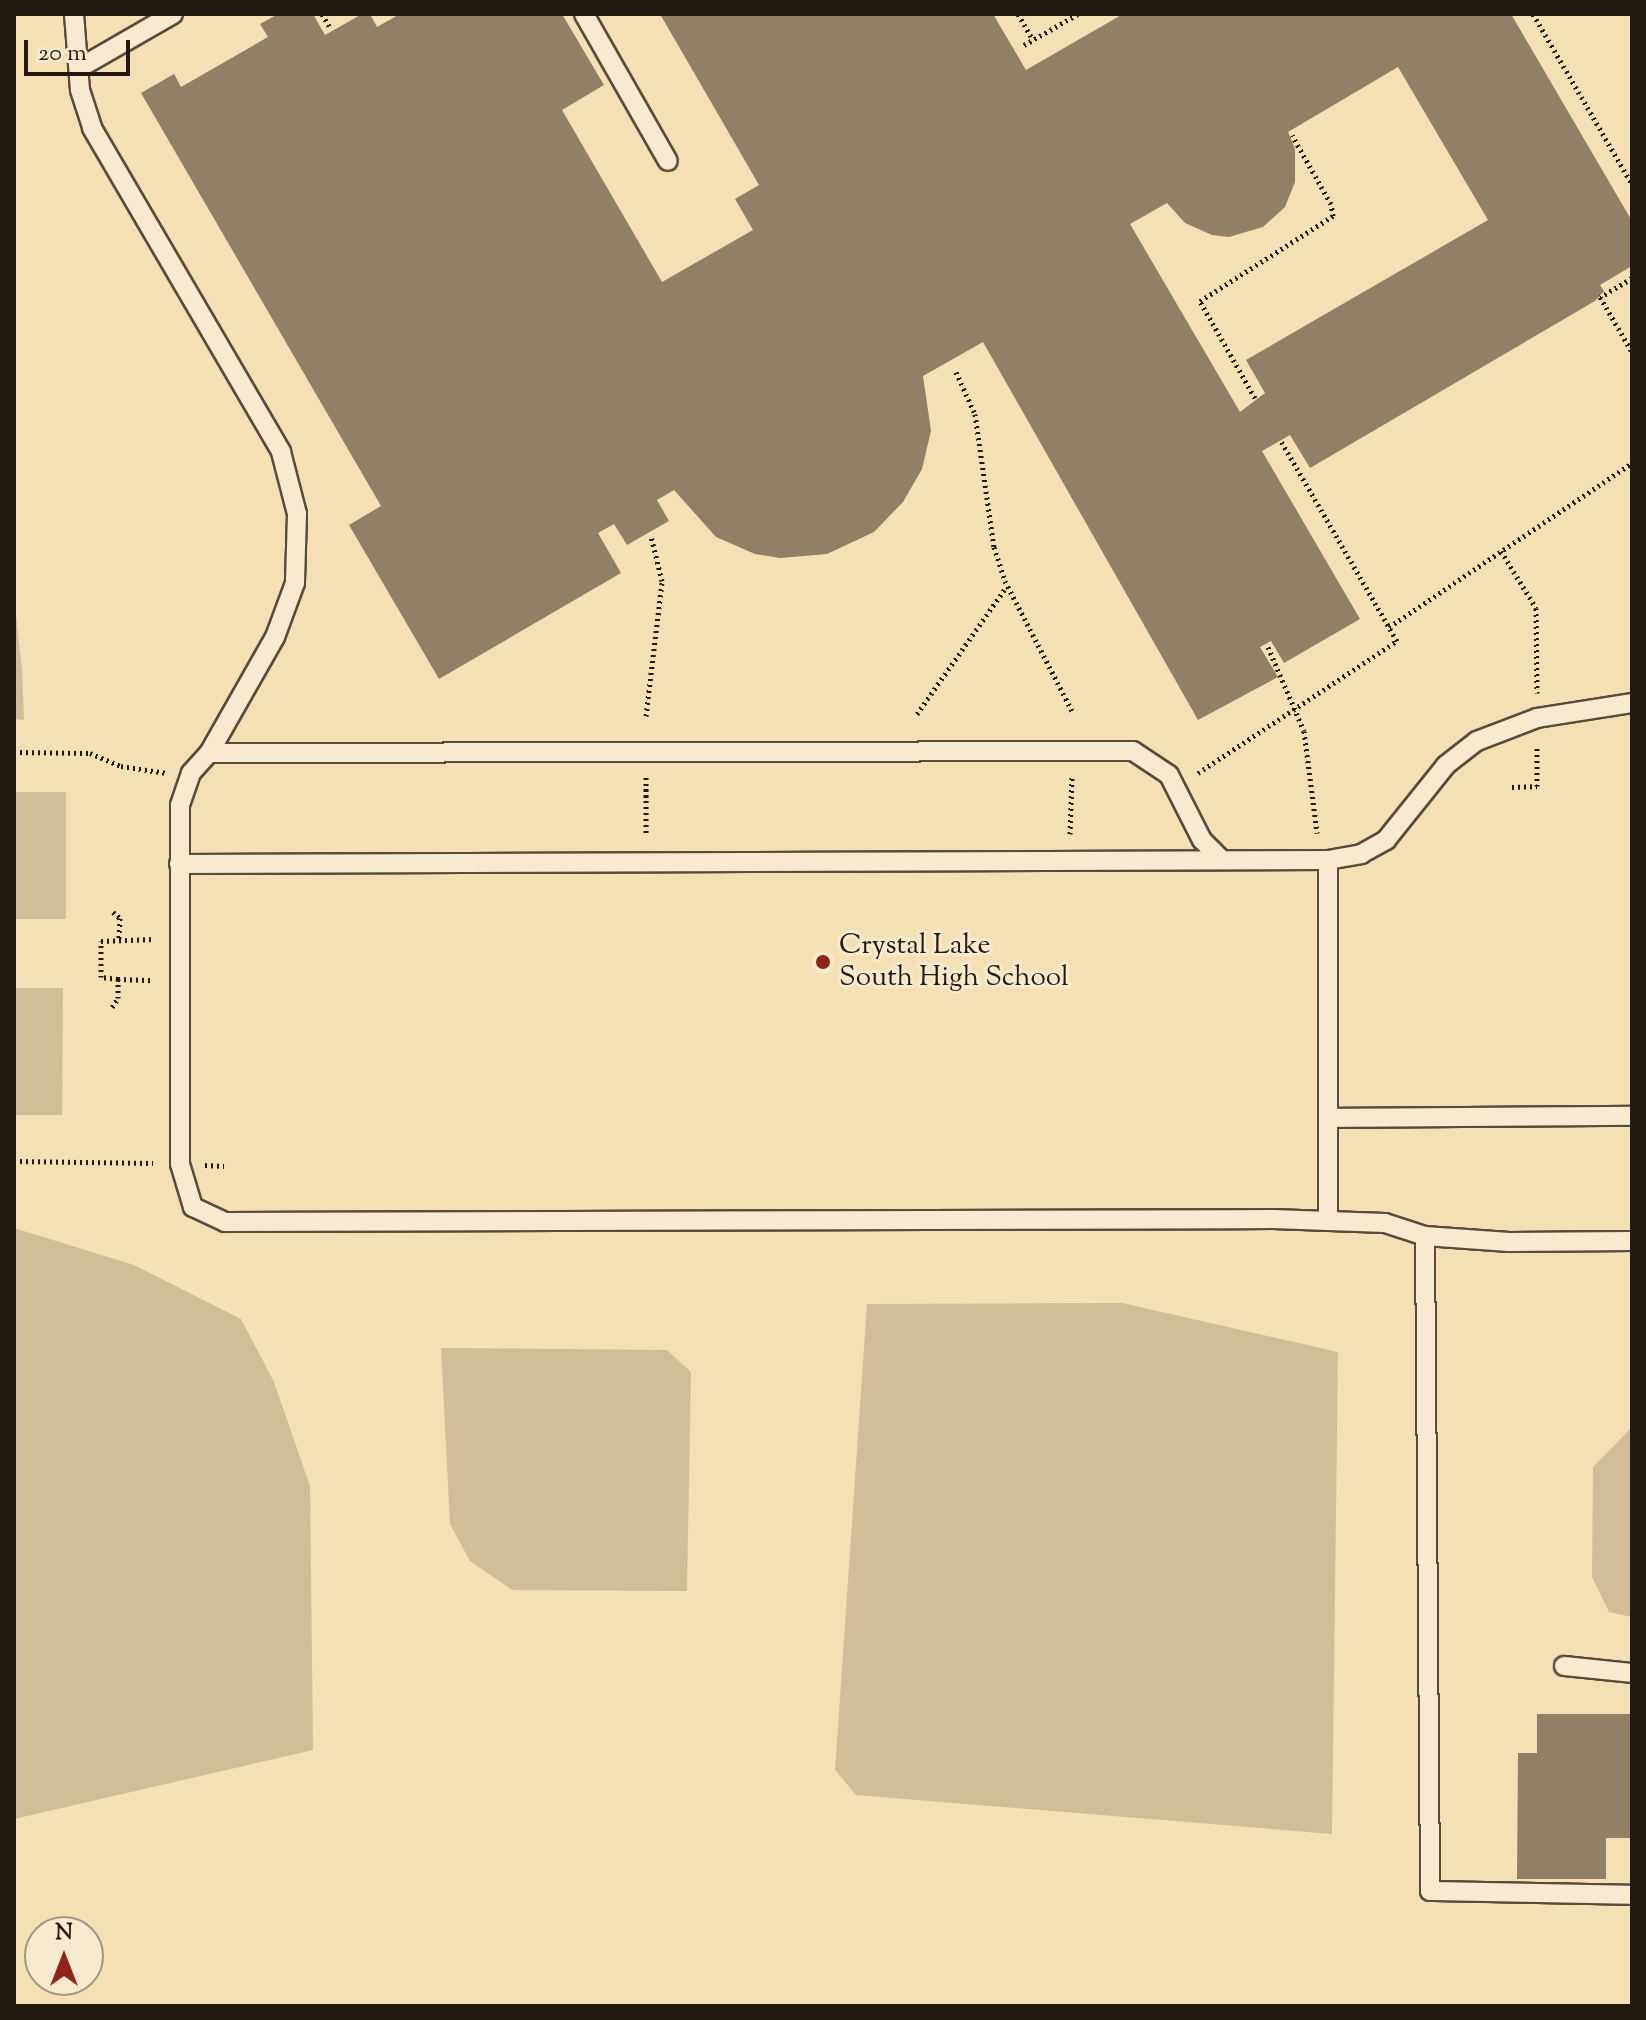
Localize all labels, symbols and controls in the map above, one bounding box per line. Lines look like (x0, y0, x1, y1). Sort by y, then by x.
scale bar (28, 24, 134, 74)
text: 20 m (38, 37, 87, 71)
place label: Crystal Lake South High School (839, 929, 1069, 995)
marker: Crystal Lake South High School (814, 953, 832, 971)
north arrow (24, 1916, 104, 1996)
text: N (55, 1918, 73, 1950)

